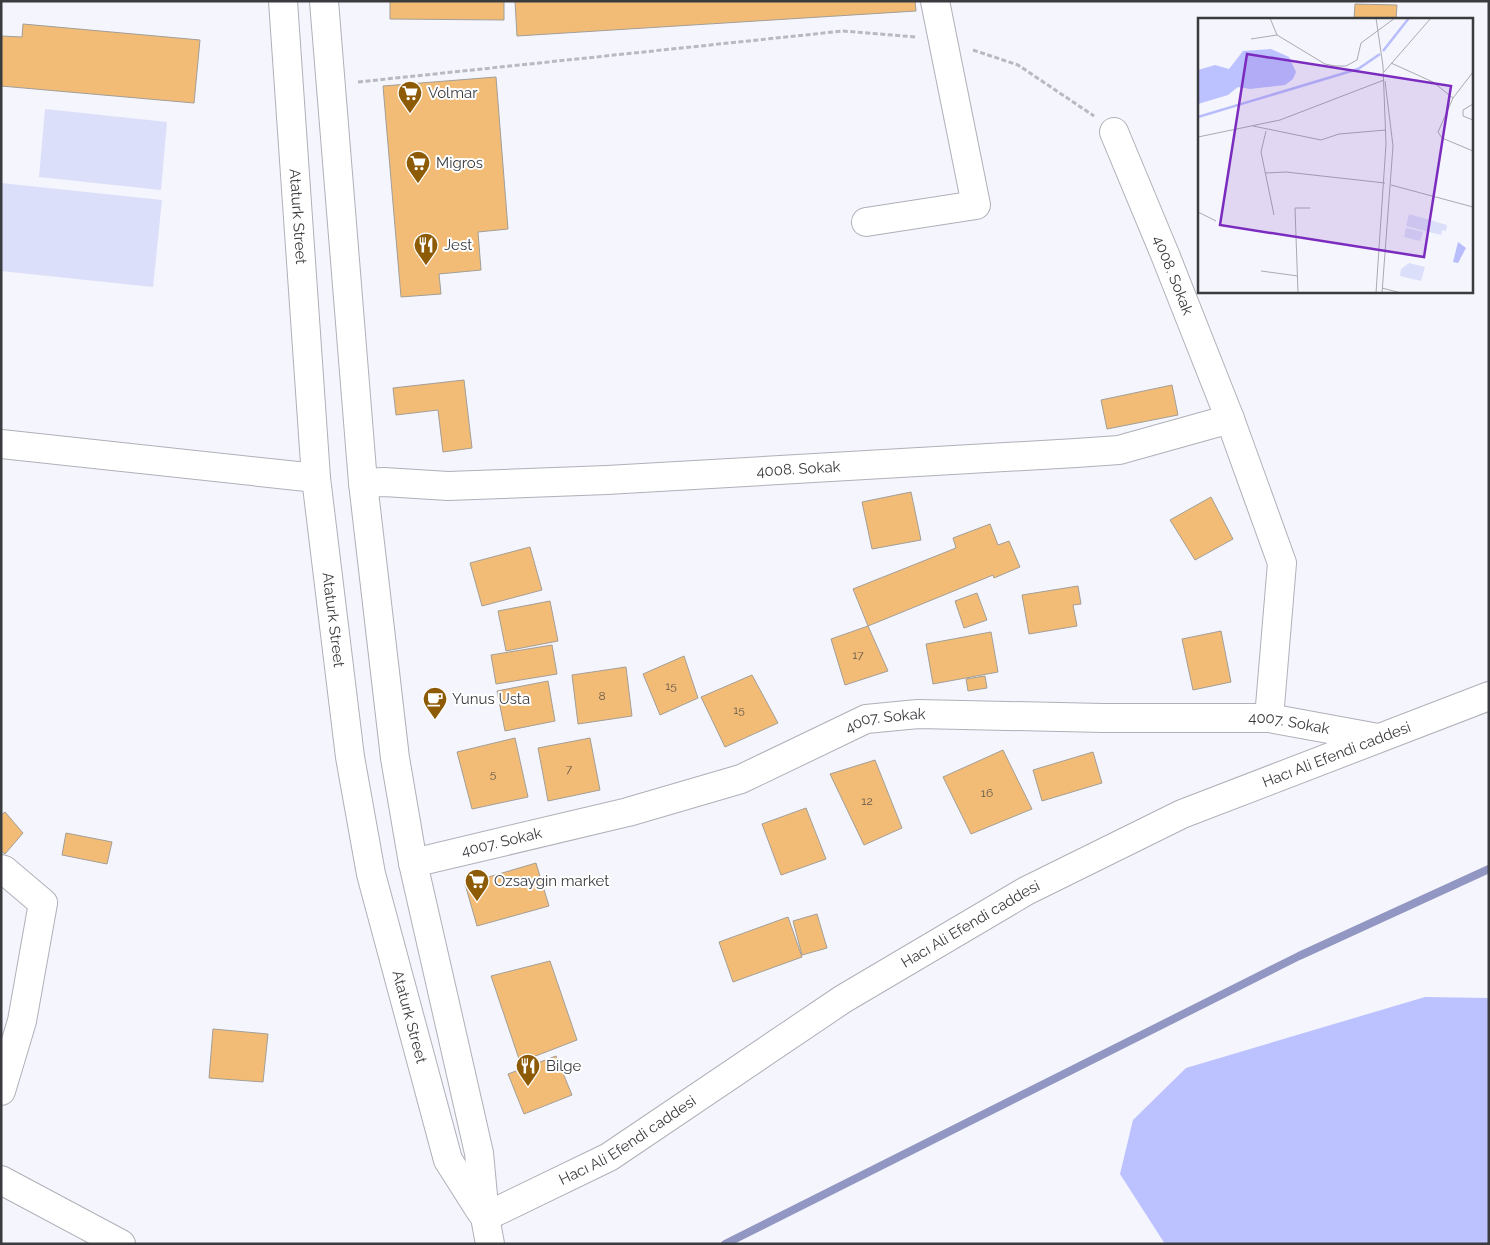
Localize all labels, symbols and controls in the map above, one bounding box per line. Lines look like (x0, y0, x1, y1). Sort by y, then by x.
inset map (1198, 18, 1472, 292)
supermarket icon: Volmar (397, 80, 423, 114)
place label: Volmar (428, 84, 478, 102)
supermarket icon: Migros (405, 150, 431, 184)
place label: Migros (436, 154, 483, 172)
street label: Ataturk Street (286, 168, 310, 265)
restaurant icon: Jest (413, 232, 439, 266)
street label: 4008. Sokak (1149, 233, 1197, 318)
place label: Jest (444, 236, 472, 254)
street label: 4008. Sokak (756, 458, 841, 480)
street label: Ataturk Street (319, 571, 348, 668)
house number: 17 (852, 648, 864, 662)
house number: 15 (665, 679, 677, 693)
cafe icon: Yunus Usta (422, 686, 448, 720)
house number: 8 (598, 689, 606, 703)
place label: Yunus Usta (452, 690, 530, 708)
house number: 15 (733, 703, 745, 717)
street label: 4007. Sokak (842, 705, 926, 737)
street label: 4007. Sokak (1248, 709, 1331, 738)
street label: Hacı Ali Efendi caddesi (1260, 718, 1413, 791)
house number: 7 (566, 762, 573, 776)
house number: 5 (490, 767, 497, 781)
house number: 16 (981, 786, 993, 800)
house number: 12 (861, 794, 873, 808)
street label: 4007. Sokak (459, 824, 544, 860)
supermarket icon: Ozsaygin market (464, 868, 490, 902)
place label: Ozsaygin market (494, 872, 609, 890)
street label: Hacı Ali Efendi caddesi (898, 877, 1043, 972)
street label: Ataturk Street (388, 968, 431, 1065)
restaurant icon: Bilge (515, 1053, 541, 1087)
place label: Bilge (546, 1057, 582, 1075)
street label: Hacı Ali Efendi caddesi (556, 1092, 699, 1189)

